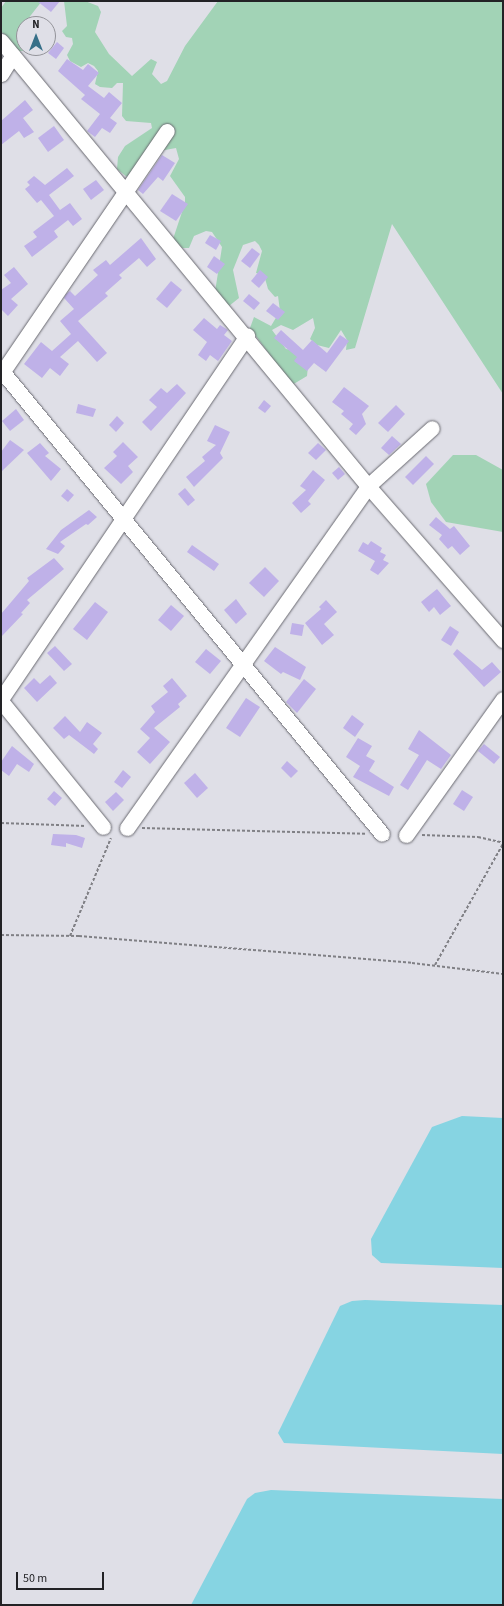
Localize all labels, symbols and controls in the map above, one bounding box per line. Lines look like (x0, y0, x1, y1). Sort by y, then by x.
north arrow (16, 16, 56, 56)
text: N (32, 17, 40, 32)
scale bar (18, 1564, 106, 1590)
text: 50 m (23, 1570, 47, 1587)

